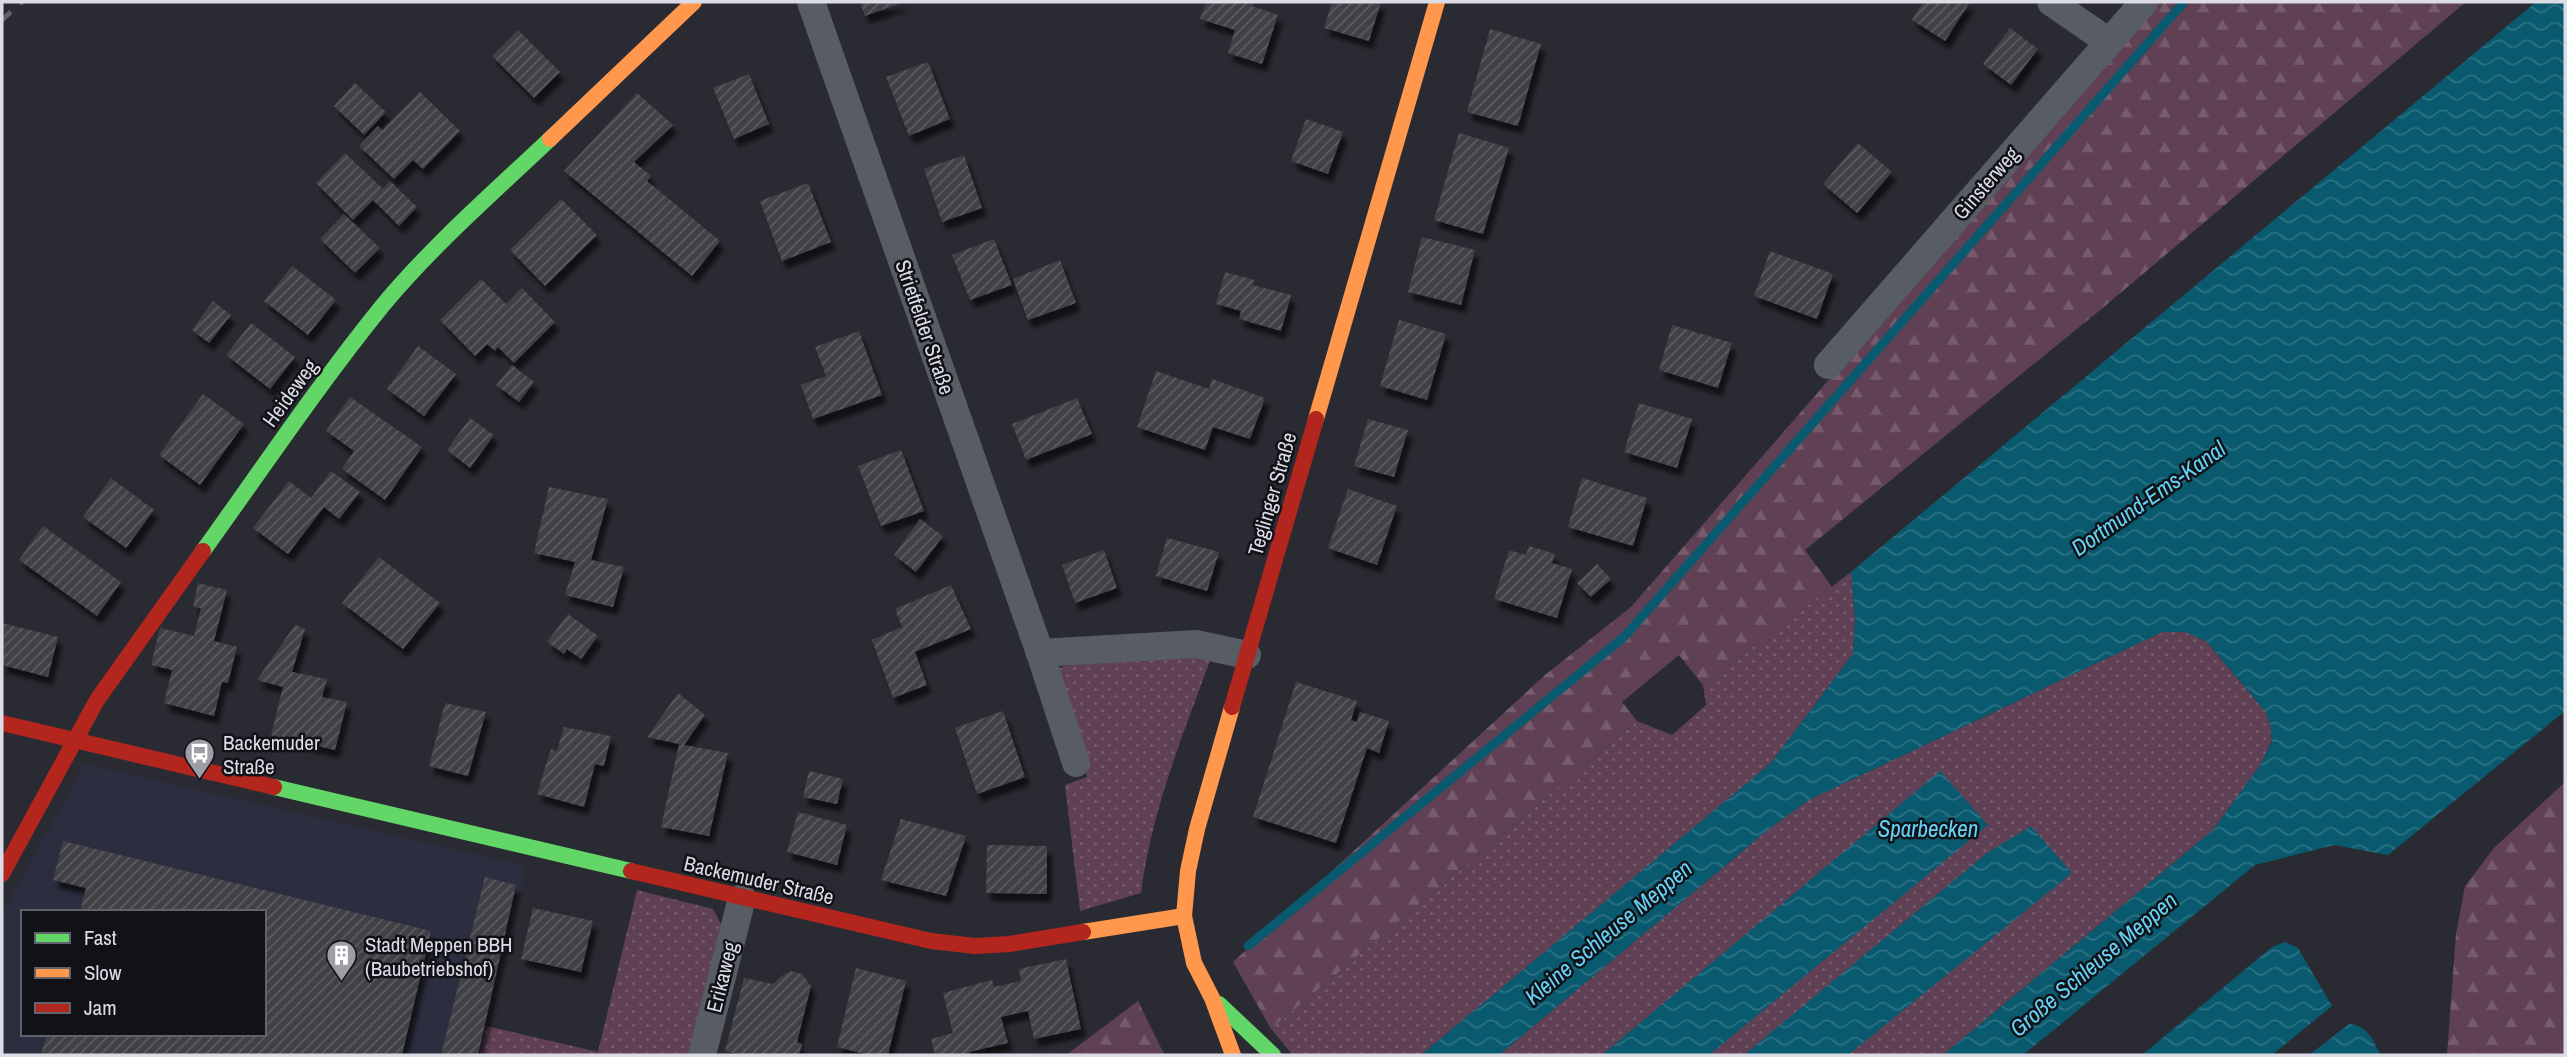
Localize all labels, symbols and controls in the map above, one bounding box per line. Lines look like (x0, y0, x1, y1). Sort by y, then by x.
street label: Ginsterweg (1946, 140, 2026, 226)
street label: Strietfelder Straße (888, 256, 962, 398)
street label: Heideweg (255, 353, 325, 433)
street label: Teglinger Straße (1241, 429, 1303, 559)
water label: Dortmund-Ems-Kanal (2065, 433, 2232, 563)
place label: Backemuder Straße (223, 728, 320, 781)
bus stop icon: Backemuder Straße (183, 737, 217, 781)
water label: Sparbecken (1878, 813, 1978, 844)
street label: Backemuder Straße (681, 849, 837, 911)
water label: Kleine Schleuse Meppen (1518, 853, 1698, 1011)
water label: Große Schleuse Meppen (2003, 885, 2183, 1043)
legend (21, 910, 266, 1036)
text: Fast (84, 923, 117, 952)
place label: Stadt Meppen BBH (Baubetriebshof) (365, 930, 512, 983)
street label: Erikaweg (699, 938, 745, 1015)
building icon: Stadt Meppen BBH (Baubetriebshof) (325, 939, 359, 983)
text: Slow (84, 958, 122, 987)
text: Jam (84, 993, 117, 1022)

